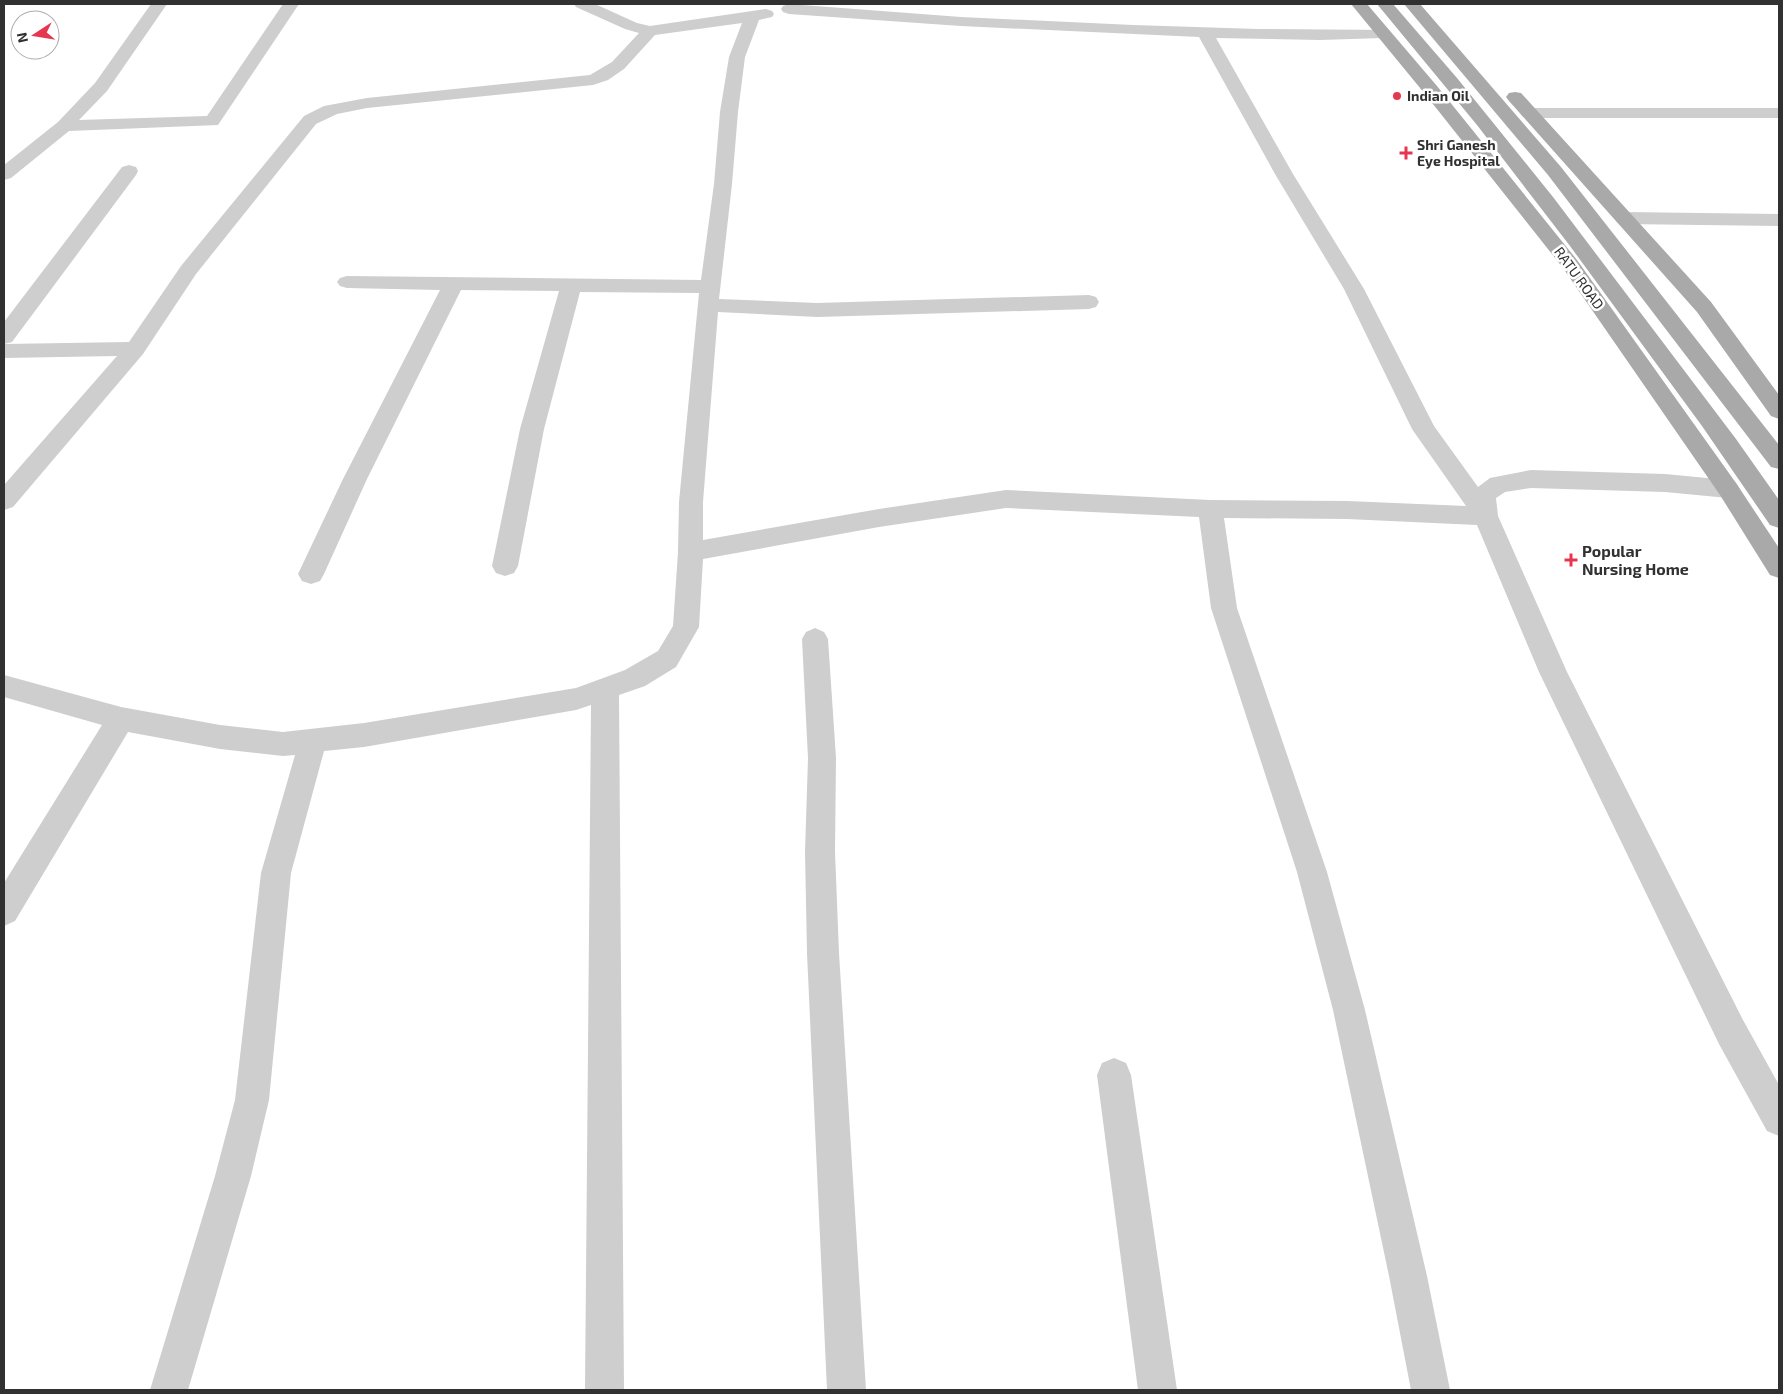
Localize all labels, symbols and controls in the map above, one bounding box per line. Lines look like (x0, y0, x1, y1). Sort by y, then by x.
north arrow (10, 10, 60, 60)
text: N (12, 31, 31, 45)
place label: Indian Oil (1407, 87, 1470, 104)
marker: Indian Oil (1391, 90, 1403, 102)
place label: Shri Ganesh Eye Hospital (1417, 136, 1500, 169)
marker: Shri Ganesh Eye Hospital (1399, 146, 1413, 160)
street label: RATU ROAD (1551, 243, 1608, 312)
place label: Popular Nursing Home (1582, 541, 1689, 578)
marker: Popular Nursing Home (1564, 553, 1578, 567)

